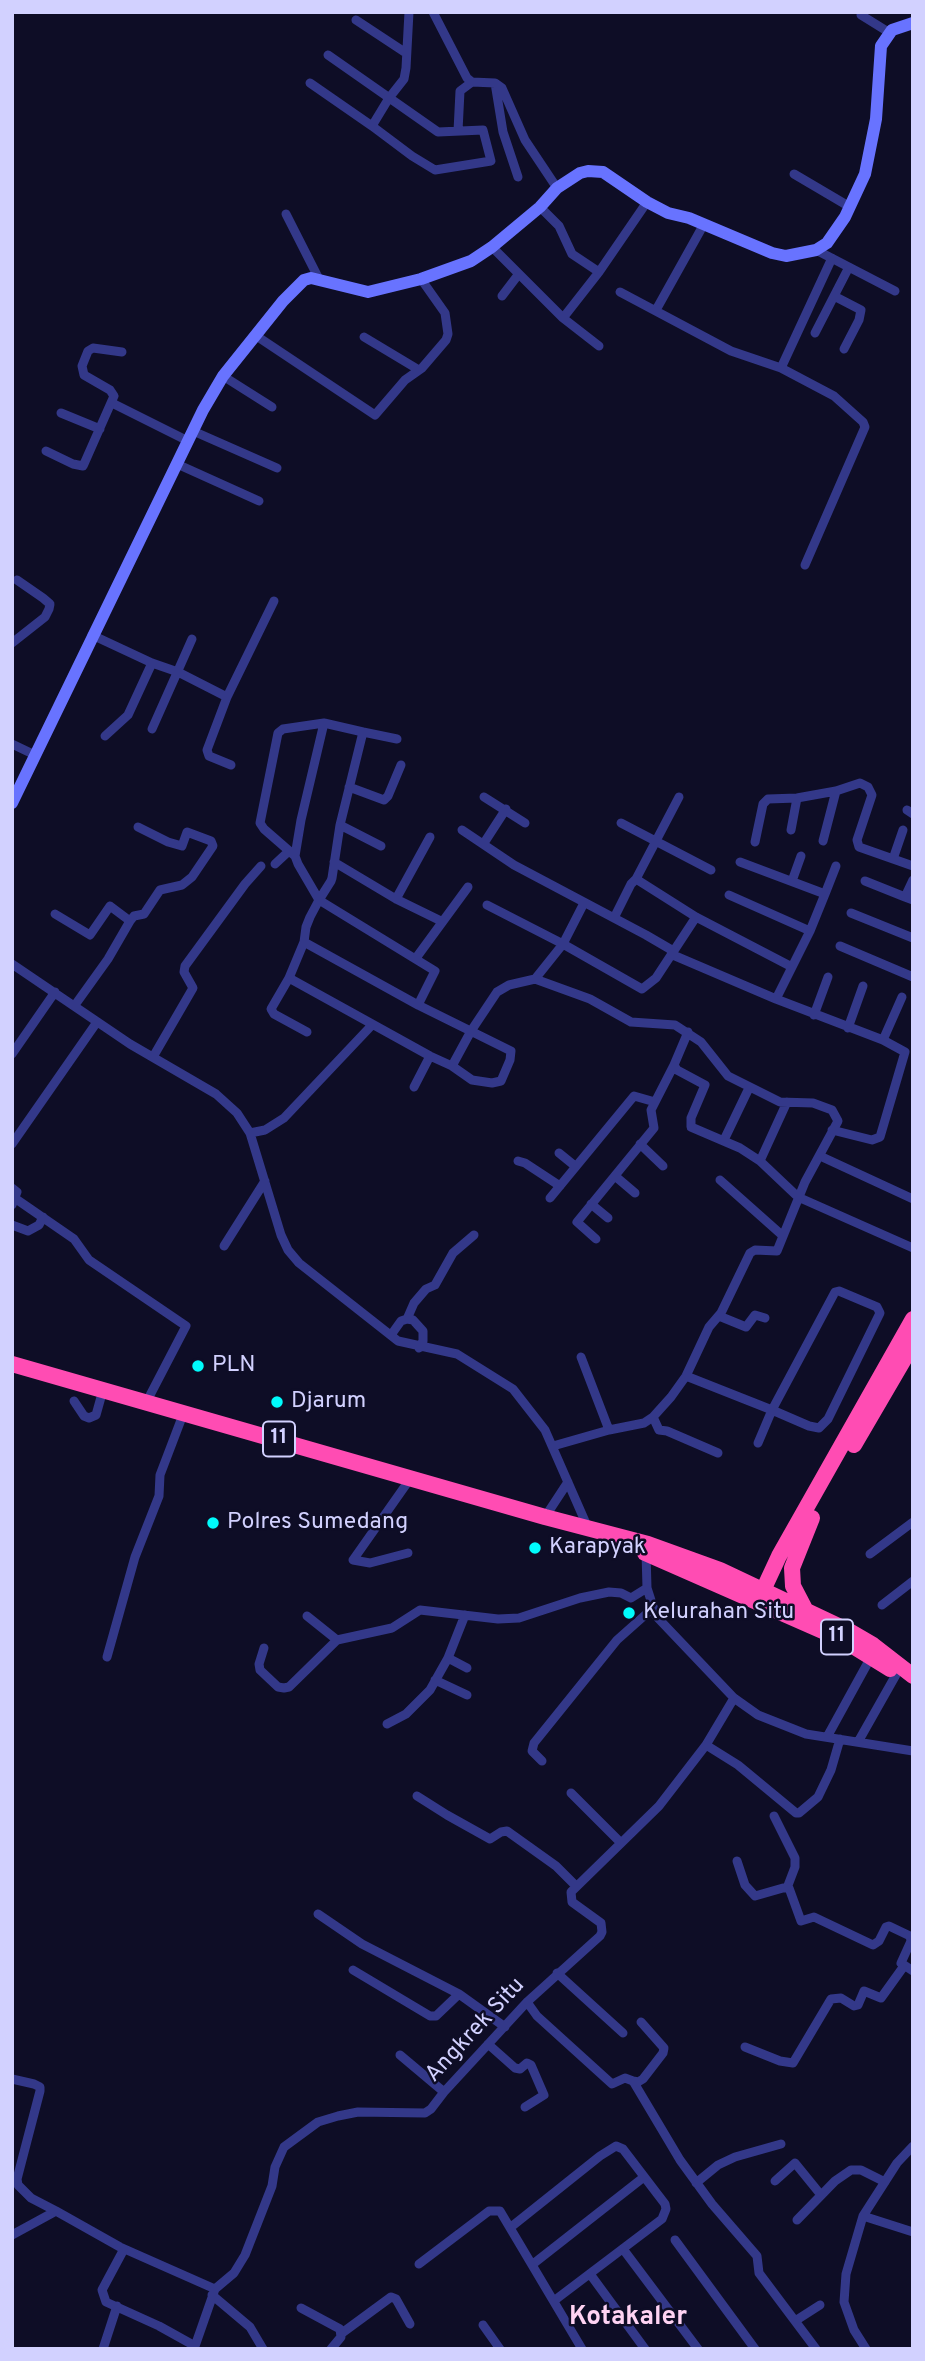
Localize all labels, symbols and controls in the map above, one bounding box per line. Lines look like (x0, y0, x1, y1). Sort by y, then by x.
place label: PLN (212, 1352, 256, 1380)
marker: PLN (190, 1358, 206, 1374)
place label: Djarum (291, 1388, 366, 1416)
marker: Djarum (269, 1394, 285, 1410)
road number: 11 (263, 1422, 295, 1456)
place label: Polres Sumedang (227, 1509, 408, 1537)
marker: Polres Sumedang (205, 1515, 221, 1531)
place label: Karapyak (549, 1534, 646, 1562)
marker: Karapyak (527, 1540, 543, 1556)
place label: Kelurahan Situ (643, 1599, 794, 1627)
marker: Kelurahan Situ (621, 1605, 637, 1621)
road number: 11 (821, 1620, 853, 1654)
street label: Angkrek Situ (420, 1973, 532, 2089)
district label: Kotakaler (569, 2303, 687, 2335)

